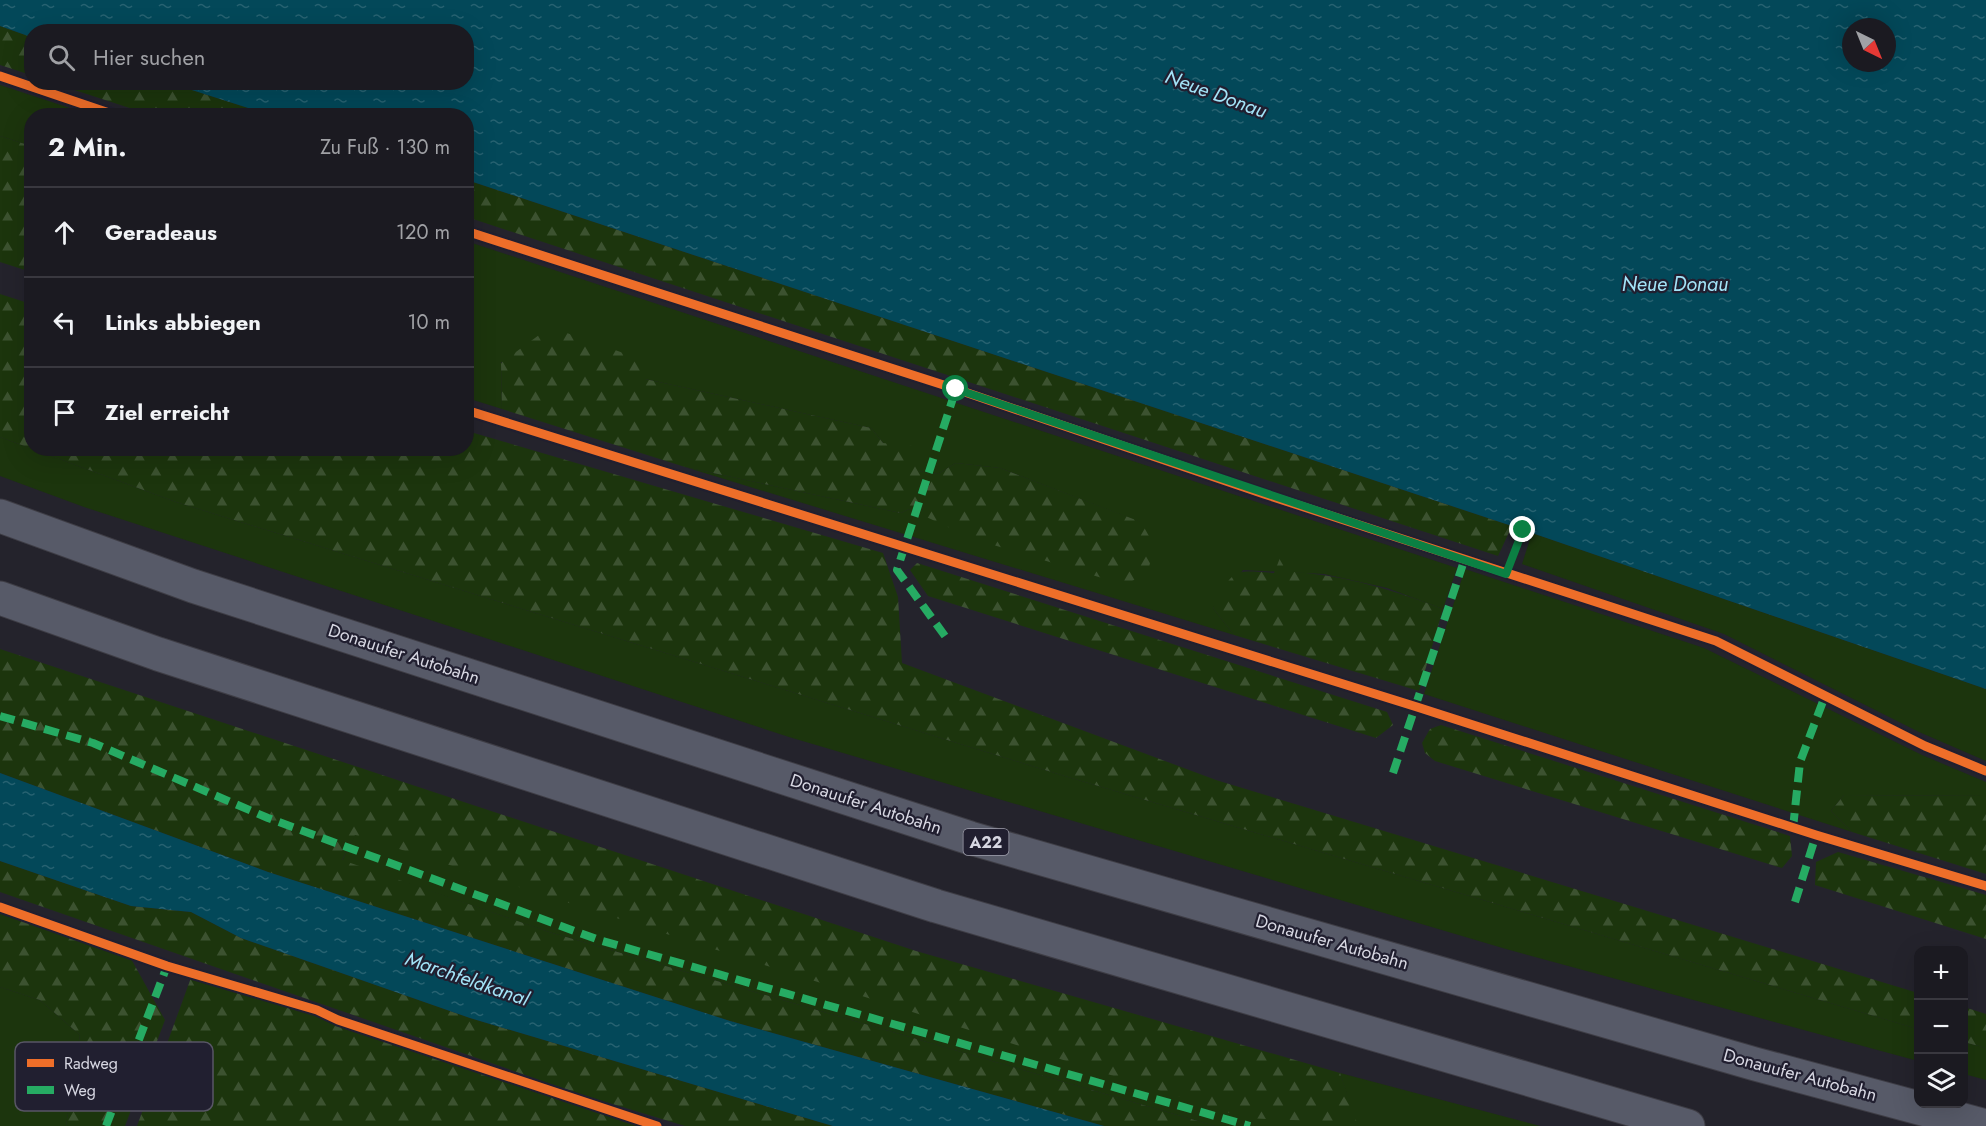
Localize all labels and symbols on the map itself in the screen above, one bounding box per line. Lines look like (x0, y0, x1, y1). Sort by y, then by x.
north arrow (1842, 18, 1896, 72)
water label: Neue Donau (1161, 62, 1271, 126)
water label: Neue Donau (1622, 270, 1728, 299)
route start (942, 375, 968, 401)
route end (1509, 516, 1535, 542)
street label: Donauufer Autobahn (325, 617, 483, 691)
street label: Donauufer Autobahn (787, 767, 945, 841)
road number: A22 (964, 829, 1008, 855)
street label: Donauufer Autobahn (1252, 908, 1412, 976)
water label: Marchfeldkanal (401, 944, 534, 1014)
legend (15, 1042, 213, 1111)
street label: Donauufer Autobahn (1720, 1042, 1880, 1108)
text: Radweg (64, 1052, 118, 1075)
text: Weg (64, 1079, 96, 1102)

